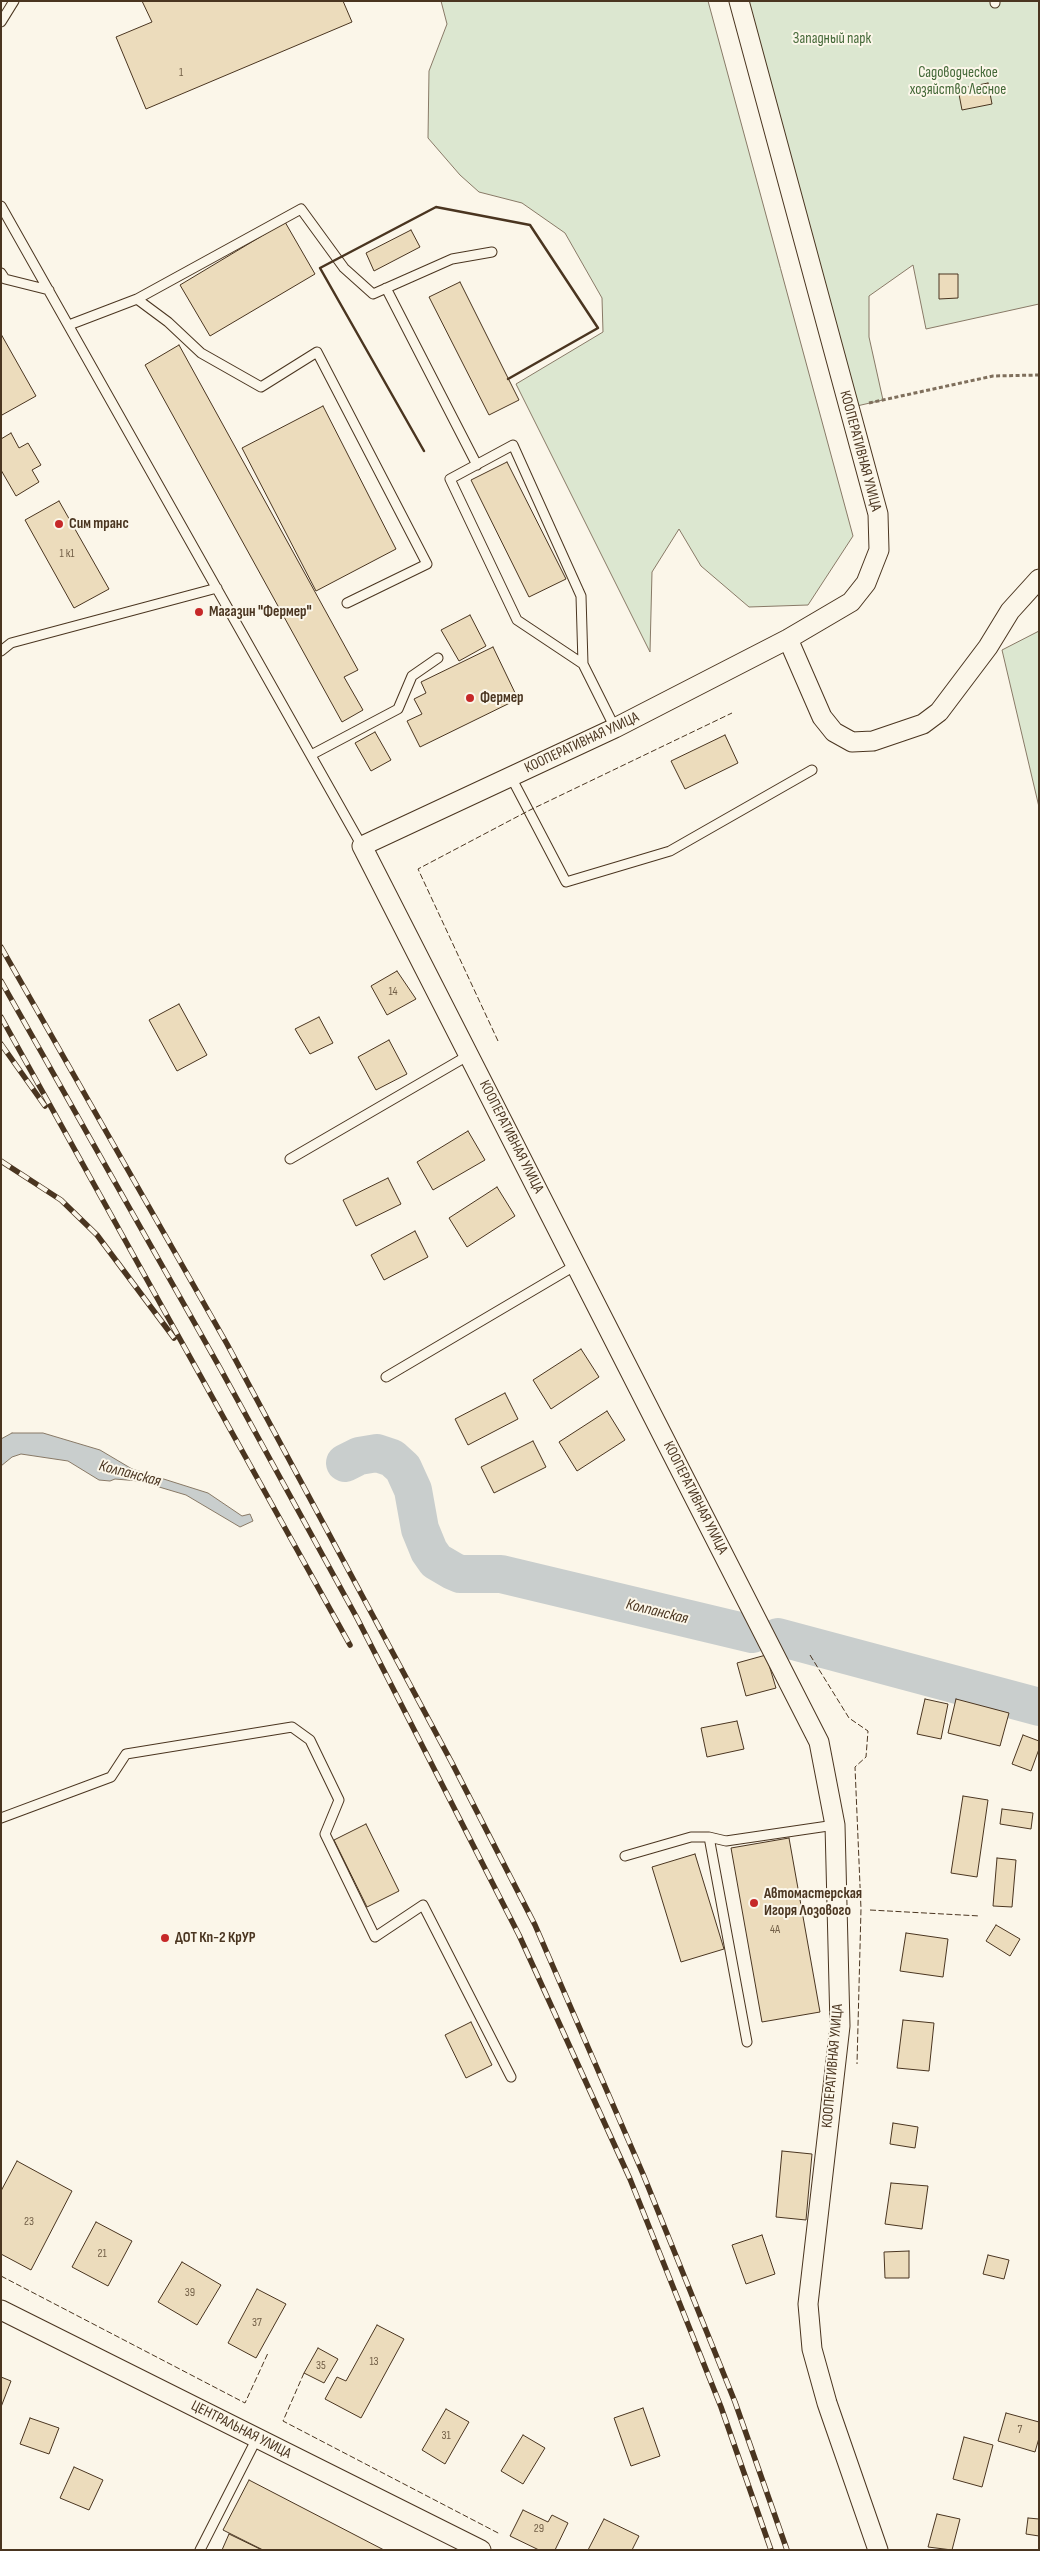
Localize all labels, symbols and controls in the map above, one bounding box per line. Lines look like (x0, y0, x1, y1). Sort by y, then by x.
park label: Западный парк (793, 30, 871, 48)
park label: Садоводческое хозяйство Лесное (910, 64, 1006, 99)
house number: 1 (179, 66, 183, 80)
street label: КООПЕРАТИВНАЯ УЛИЦА (835, 389, 885, 513)
place label: Сим транс (69, 515, 129, 533)
marker: Сим транс (53, 518, 65, 530)
house number: 1 к1 (60, 547, 74, 561)
place label: Магазин "Фермер" (209, 603, 312, 621)
marker: Магазин "Фермер" (193, 606, 205, 618)
place label: Фермер (480, 689, 524, 707)
marker: Фермер (464, 692, 476, 704)
street label: КООПЕРАТИВНАЯ УЛИЦА (522, 709, 642, 777)
house number: 14 (388, 985, 398, 999)
street label: КООПЕРАТИВНАЯ УЛИЦА (475, 1078, 547, 1196)
street label: КООПЕРАТИВНАЯ УЛИЦА (659, 1439, 731, 1557)
water label: Колпанская (97, 1457, 163, 1491)
water label: Колпанская (624, 1595, 690, 1629)
place label: Автомастерская Игоря Лозового (764, 1885, 862, 1920)
marker: Автомастерская Игоря Лозового (748, 1897, 760, 1909)
house number: 4А (770, 1923, 780, 1937)
place label: ДОТ Кп-2 КрУР (175, 1929, 256, 1947)
marker: ДОТ Кп-2 КрУР (159, 1932, 171, 1944)
street label: КООПЕРАТИВНАЯ УЛИЦА (819, 2003, 847, 2129)
house number: 23 (24, 2215, 34, 2229)
house number: 21 (97, 2247, 107, 2261)
house number: 39 (185, 2286, 195, 2300)
house number: 37 (252, 2316, 262, 2330)
house number: 13 (369, 2355, 379, 2369)
house number: 35 (316, 2359, 326, 2373)
street label: ЦЕНТРАЛЬНАЯ УЛИЦА (188, 2397, 294, 2463)
house number: 7 (1018, 2423, 1022, 2437)
house number: 31 (441, 2429, 451, 2443)
house number: 29 (534, 2522, 544, 2536)

